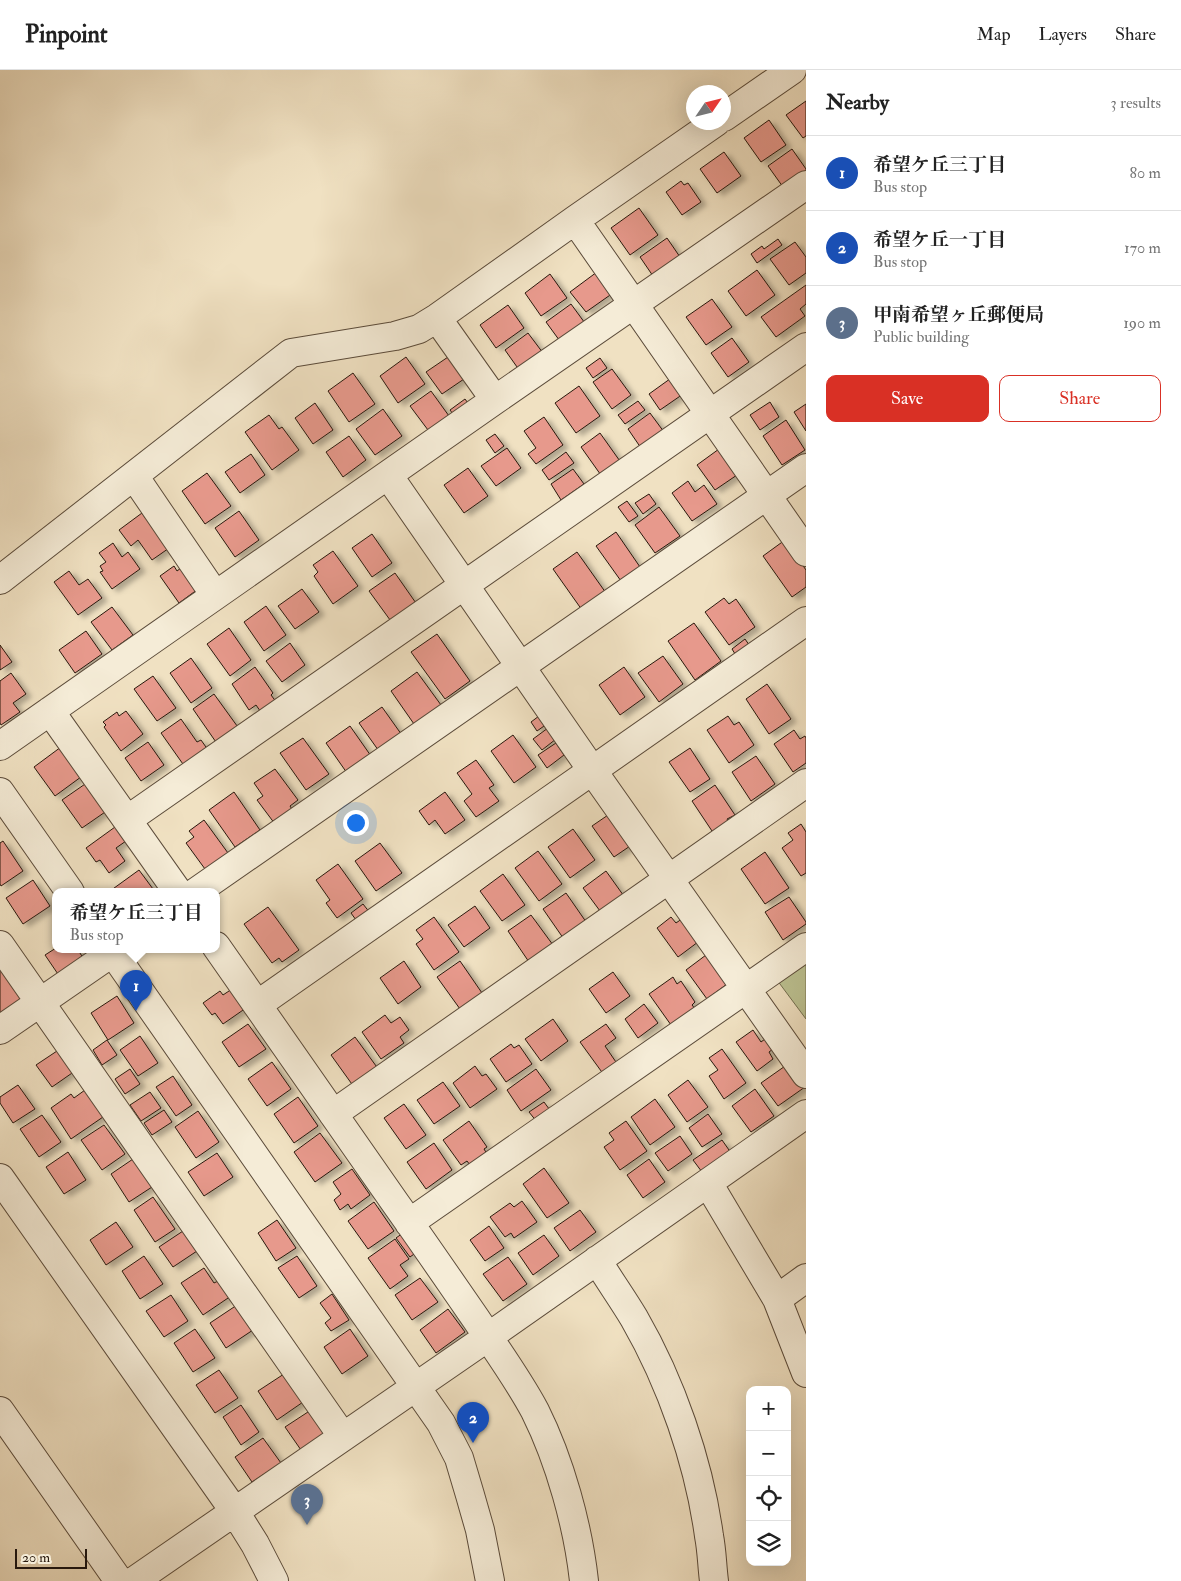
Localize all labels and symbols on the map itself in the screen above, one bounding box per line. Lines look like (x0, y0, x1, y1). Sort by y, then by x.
north arrow (686, 85, 731, 130)
your location (343, 810, 369, 836)
pin: 1 (120, 970, 152, 1011)
pin: 2 (457, 1402, 489, 1443)
pin: 3 (291, 1484, 323, 1525)
scale bar (15, 1546, 88, 1569)

